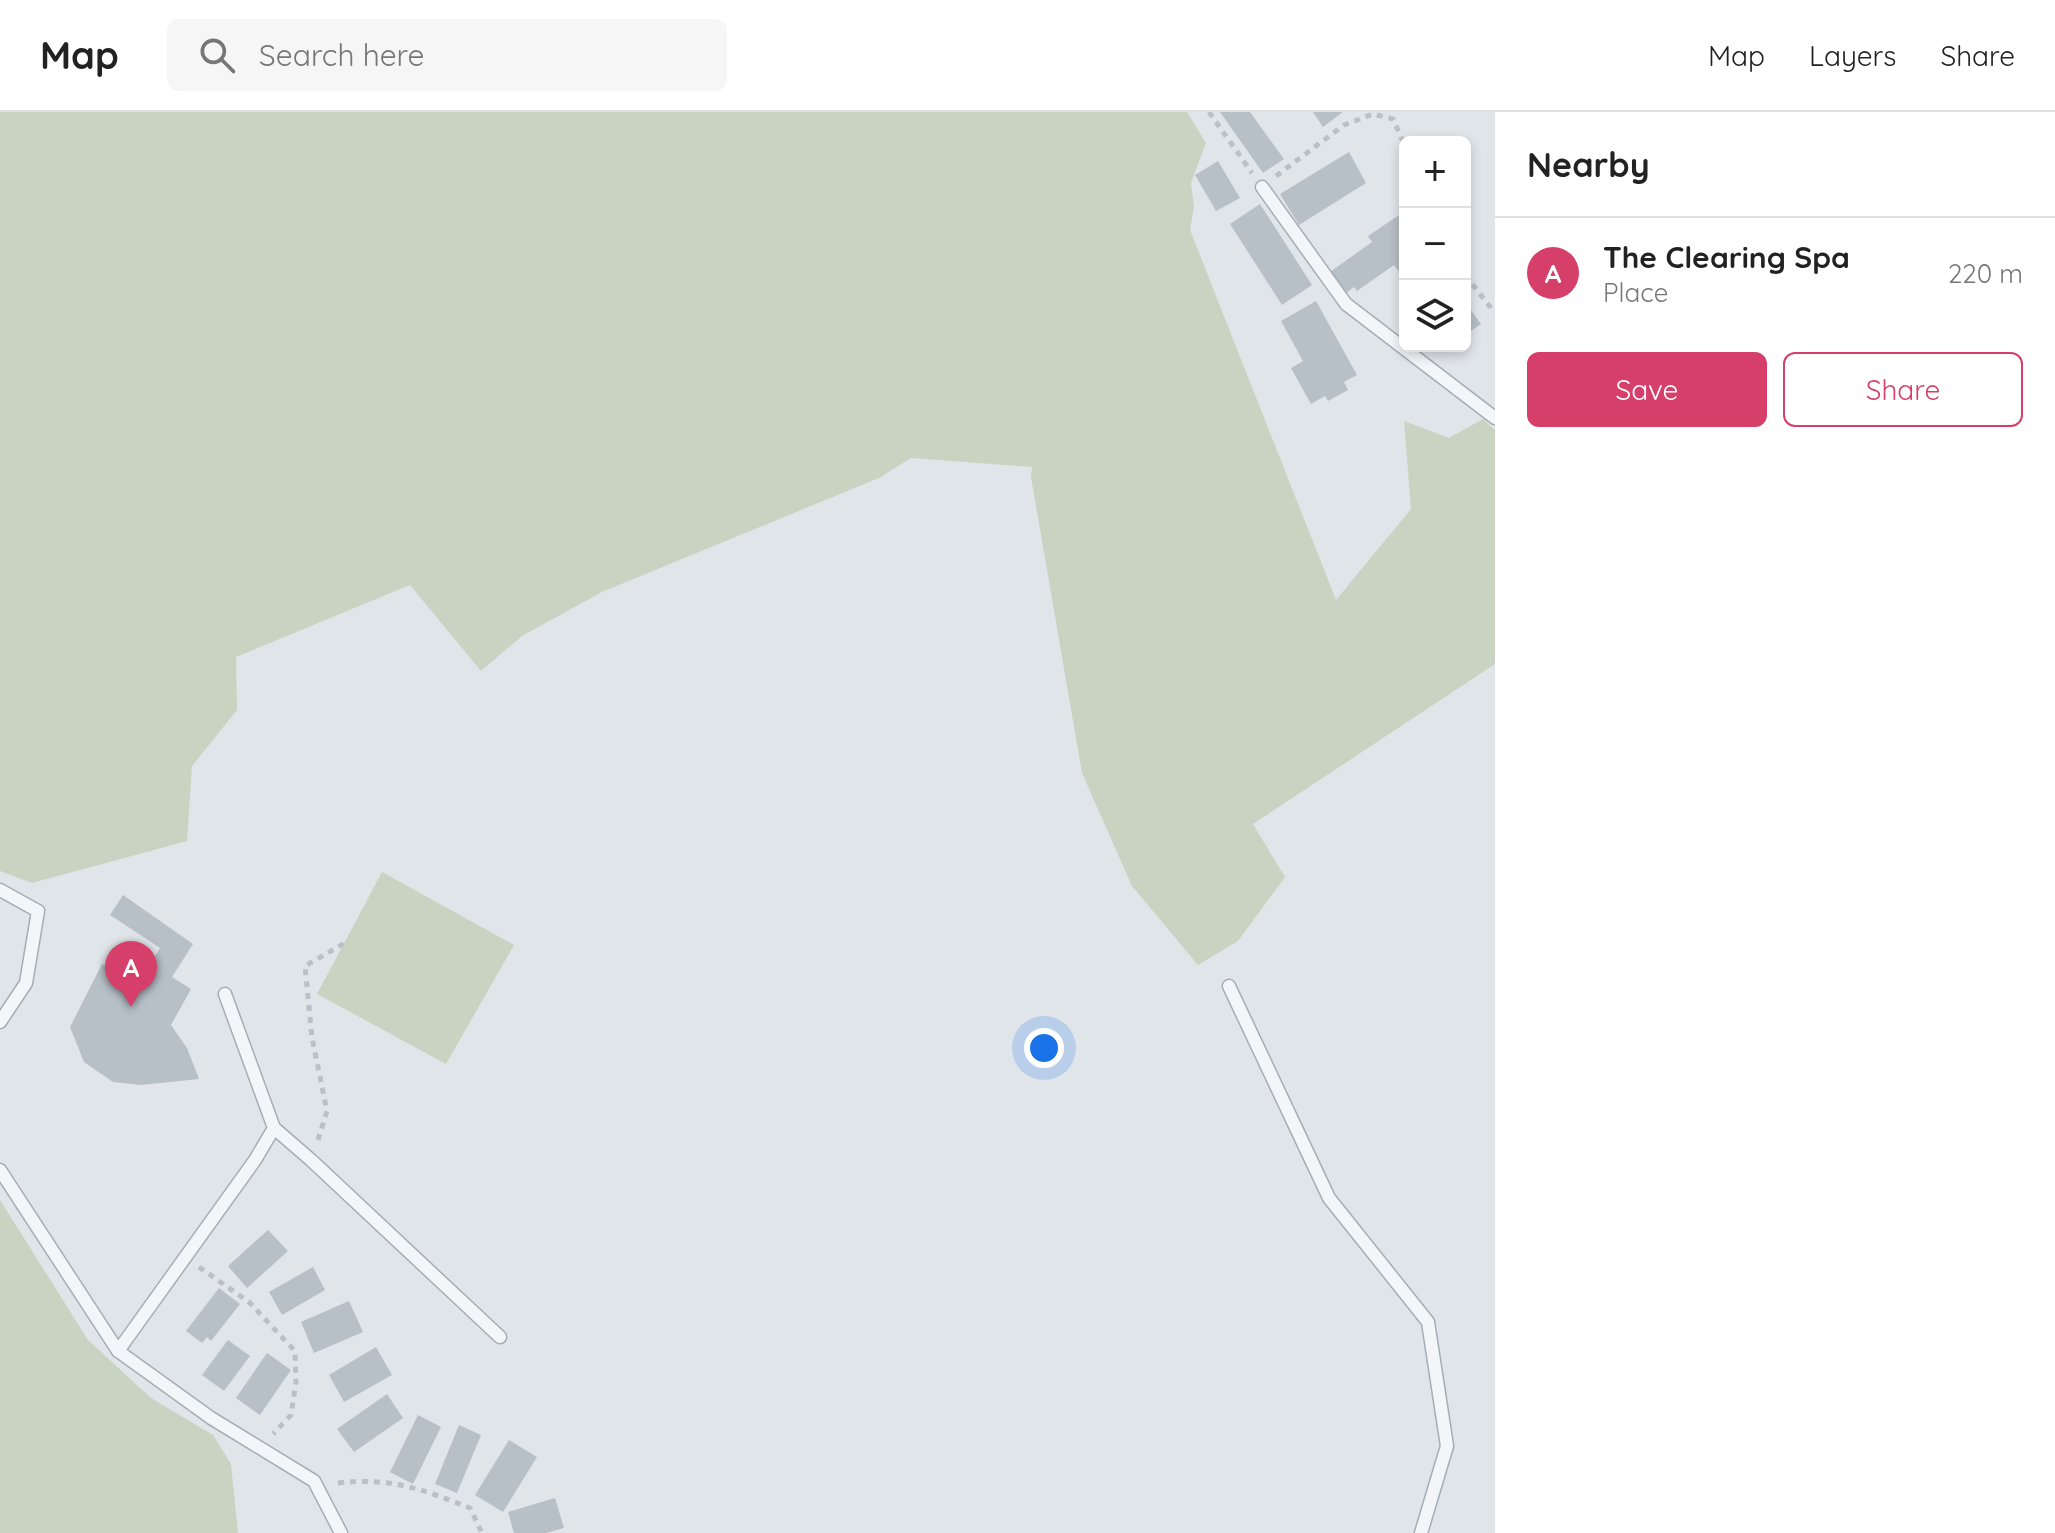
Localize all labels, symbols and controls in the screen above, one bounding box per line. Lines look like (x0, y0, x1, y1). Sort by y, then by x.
search box (167, 19, 727, 91)
text: Map (40, 31, 119, 79)
icon: search (195, 33, 239, 77)
text: Search here (259, 36, 424, 74)
text: Map (1708, 38, 1765, 73)
text: Layers (1809, 38, 1896, 73)
text: Share (1940, 38, 2015, 73)
map controls (1399, 136, 1471, 352)
button: + (1399, 136, 1471, 208)
text: Nearby (1527, 143, 1650, 186)
button: − (1399, 208, 1471, 280)
text: The Clearing Spa (1603, 238, 1850, 276)
text: A (1545, 257, 1561, 290)
text: 220 m (1948, 257, 2023, 290)
text: Place (1603, 276, 1668, 309)
button: layers (1399, 280, 1471, 352)
button: Save (1527, 352, 1767, 427)
button: Share (1783, 352, 2023, 427)
pin: A (105, 941, 157, 1007)
your location (1024, 1028, 1064, 1068)

